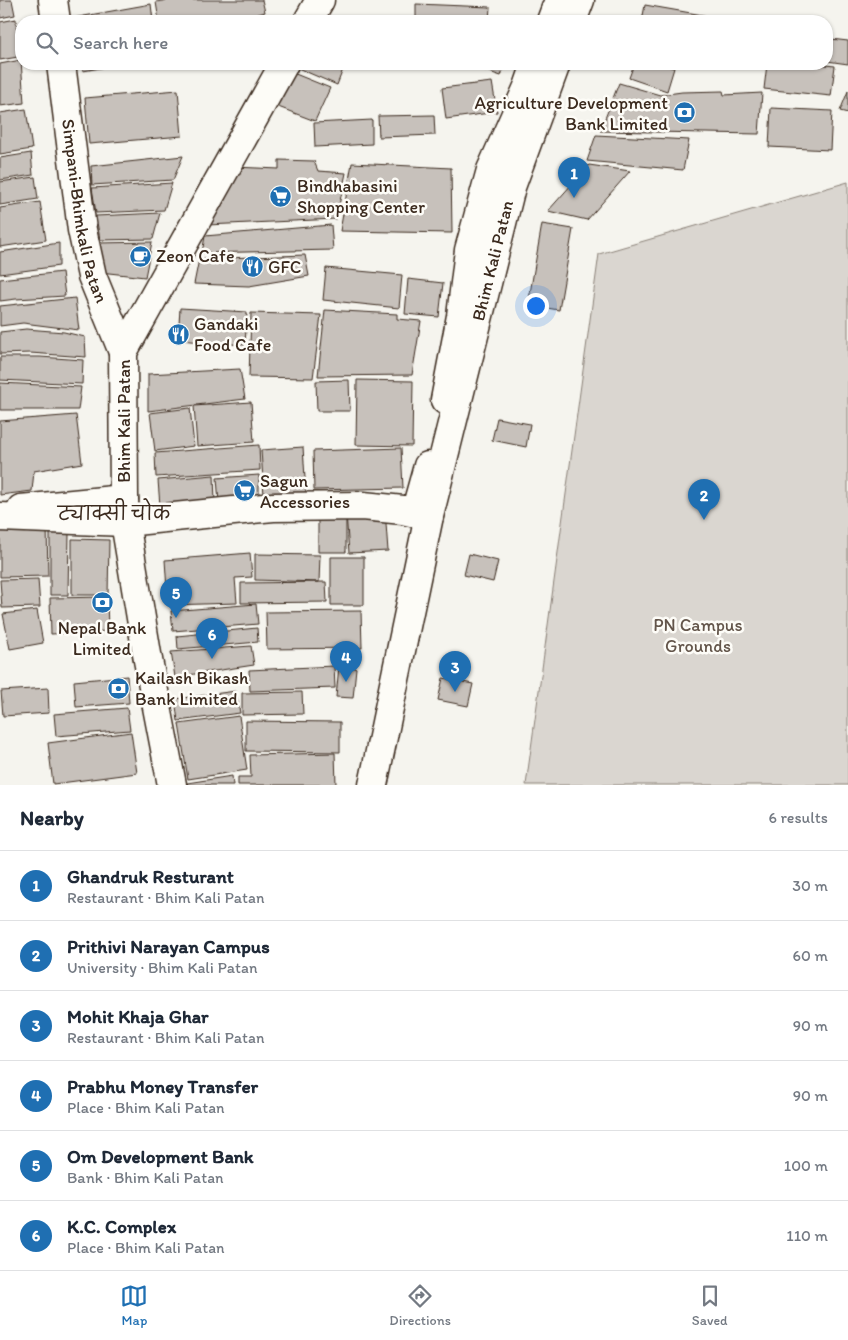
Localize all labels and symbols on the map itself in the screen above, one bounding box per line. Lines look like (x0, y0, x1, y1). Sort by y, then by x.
place label: Agriculture Development Bank Limited (475, 92, 668, 135)
bank icon: Agriculture Development Bank Limited (672, 101, 696, 125)
street label: Simpani-Bhimkali Patan (57, 118, 113, 306)
pin: 1 (558, 157, 590, 198)
place label: Bindhabasini Shopping Center (297, 175, 425, 218)
supermarket icon: Bindhabasini Shopping Center (269, 184, 293, 208)
street label: Bhim Kali Patan (467, 198, 518, 323)
cafe icon: Zeon Cafe (128, 244, 152, 268)
place label: Zeon Cafe (156, 245, 234, 267)
restaurant icon: GFC (240, 255, 264, 279)
place label: GFC (268, 256, 301, 278)
your location (523, 293, 549, 319)
place label: Gandaki Food Cafe (194, 313, 271, 356)
restaurant icon: Gandaki Food Cafe (166, 322, 190, 346)
street label: Bhim Kali Patan (113, 359, 135, 483)
place label: Sagun Accessories (260, 470, 350, 513)
supermarket icon: Sagun Accessories (232, 479, 256, 503)
pin: 2 (688, 479, 720, 520)
district label: ट्याक्सी चोक (57, 498, 172, 525)
pin: 5 (160, 577, 192, 618)
bank icon: Nepal Bank Limited (90, 591, 114, 615)
park label: PN Campus Grounds (653, 614, 743, 657)
place label: Nepal Bank Limited (58, 617, 147, 660)
pin: 6 (196, 618, 228, 659)
pin: 4 (330, 641, 362, 682)
pin: 3 (439, 651, 471, 692)
place label: Kailash Bikash Bank Limited (135, 667, 249, 710)
bank icon: Kailash Bikash Bank Limited (107, 676, 131, 700)

